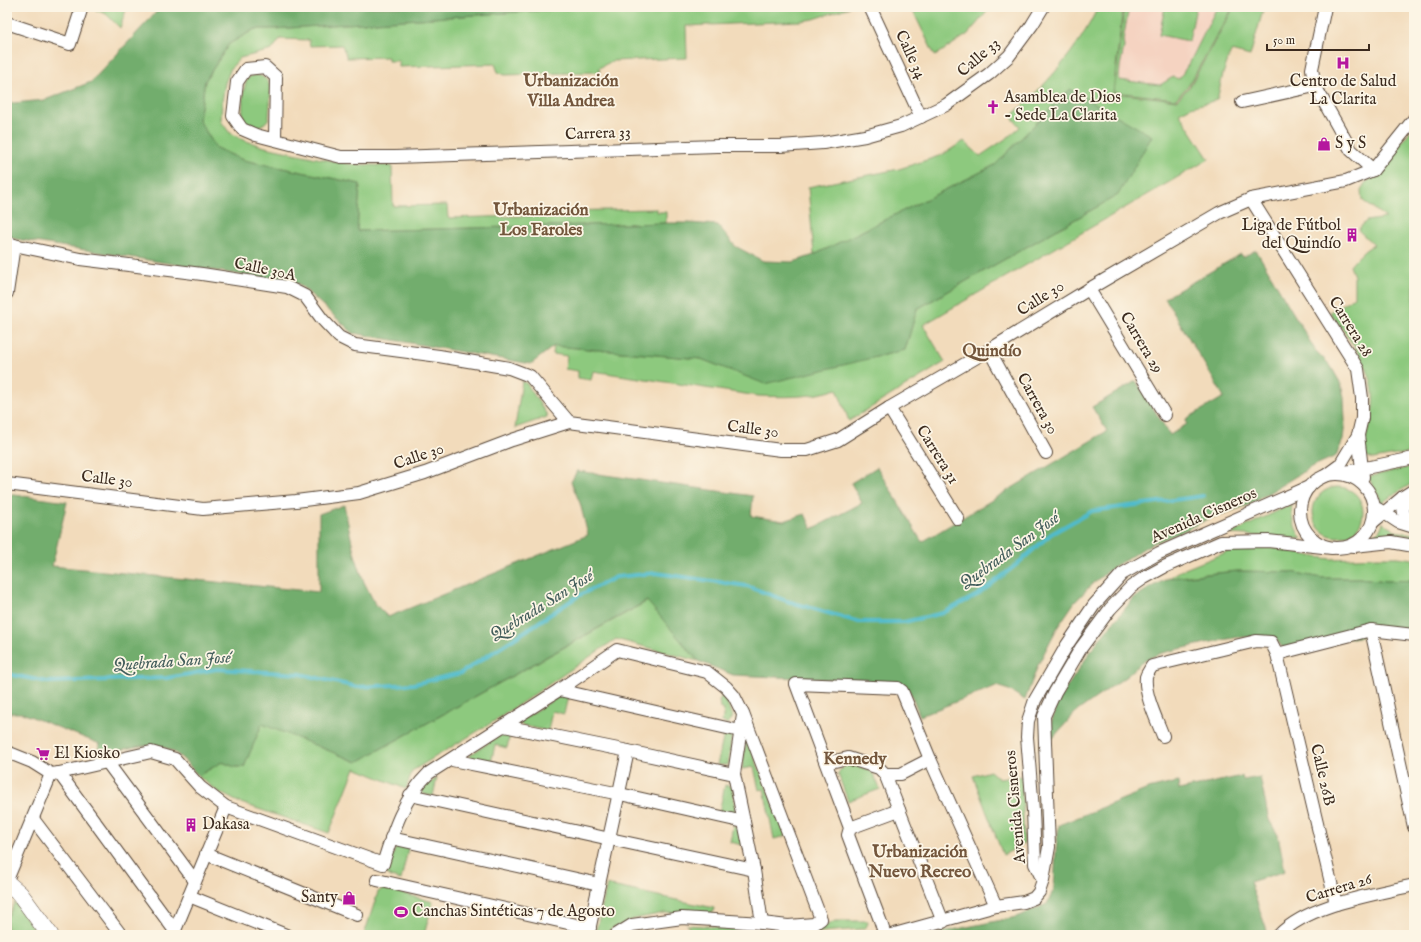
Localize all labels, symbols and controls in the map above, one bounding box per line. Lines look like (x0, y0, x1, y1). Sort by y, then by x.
scale bar (1267, 26, 1369, 52)
street label: Calle 34 (890, 27, 930, 83)
text: 50 m (1273, 33, 1295, 48)
street label: Calle 33 (954, 34, 1004, 82)
hospital icon: Centro de Salud La Clarita (1335, 55, 1351, 71)
district label: Urbanización Villa Andrea (522, 71, 619, 112)
place label: Centro de Salud La Clarita (1290, 72, 1397, 110)
place label: Asamblea de Dios - Sede La Clarita (1003, 88, 1121, 126)
church icon: Asamblea de Dios - Sede La Clarita (985, 99, 1001, 115)
street label: Carrera 33 (565, 123, 631, 145)
place label: S y S (1335, 134, 1366, 154)
shop icon: S y S (1316, 136, 1332, 152)
district label: Urbanización Los Faroles (492, 200, 589, 241)
place label: Liga de Fútbol del Quindío (1242, 216, 1342, 254)
building icon: Liga de Fútbol del Quindío (1344, 227, 1360, 243)
street label: Calle 30A (232, 254, 299, 287)
street label: Calle 30 (1014, 277, 1068, 321)
street label: Carrera 28 (1324, 293, 1376, 361)
street label: Carrera 29 (1115, 309, 1167, 377)
district label: Quindío (962, 341, 1022, 362)
street label: Carrera 30 (1012, 370, 1062, 439)
street label: Calle 30 (726, 417, 780, 443)
street label: Carrera 31 (911, 422, 963, 488)
street label: Calle 30 (391, 439, 447, 475)
street label: Calle 30 (80, 467, 134, 493)
street label: Avenida Cisneros (1147, 484, 1260, 549)
water label: Quebrada San José (956, 506, 1067, 594)
water label: Quebrada San José (486, 564, 600, 646)
water label: Quebrada San José (112, 647, 235, 677)
street label: Calle 26B (1305, 742, 1339, 808)
place label: El Kiosko (54, 744, 120, 764)
supermarket icon: El Kiosko (35, 746, 51, 762)
district label: Kennedy (823, 749, 887, 770)
street label: Avenida Cisneros (1001, 749, 1031, 866)
place label: Dakasa (202, 815, 250, 835)
building icon: Dakasa (183, 817, 199, 833)
district label: Urbanización Nuevo Recreo (868, 842, 971, 883)
street label: Carrera 26 (1304, 869, 1375, 909)
place label: Santy (301, 888, 338, 908)
shop icon: Santy (341, 890, 357, 906)
place label: Canchas Sintéticas 7 de Agosto (412, 902, 615, 922)
sports icon: Canchas Sintéticas 7 de Agosto (393, 904, 409, 920)

